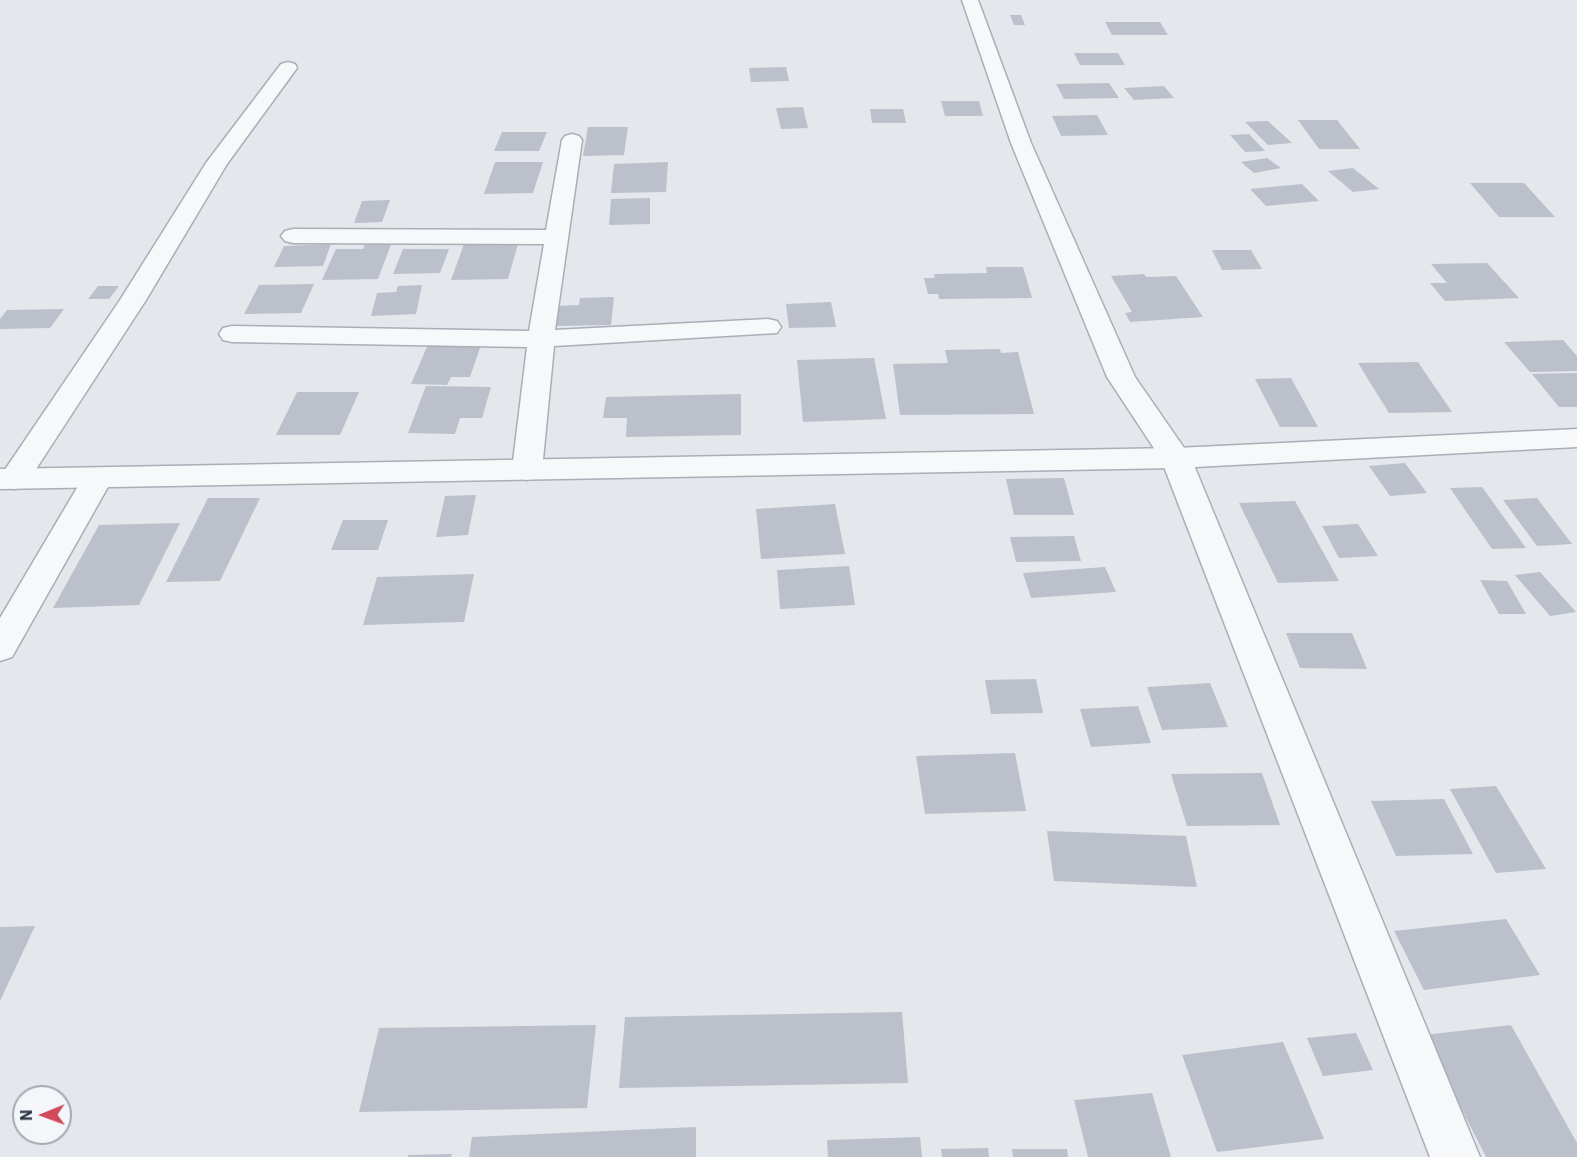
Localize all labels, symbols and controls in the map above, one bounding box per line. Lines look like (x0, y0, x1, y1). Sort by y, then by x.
north arrow (12, 1085, 72, 1145)
text: N (16, 1109, 36, 1121)

